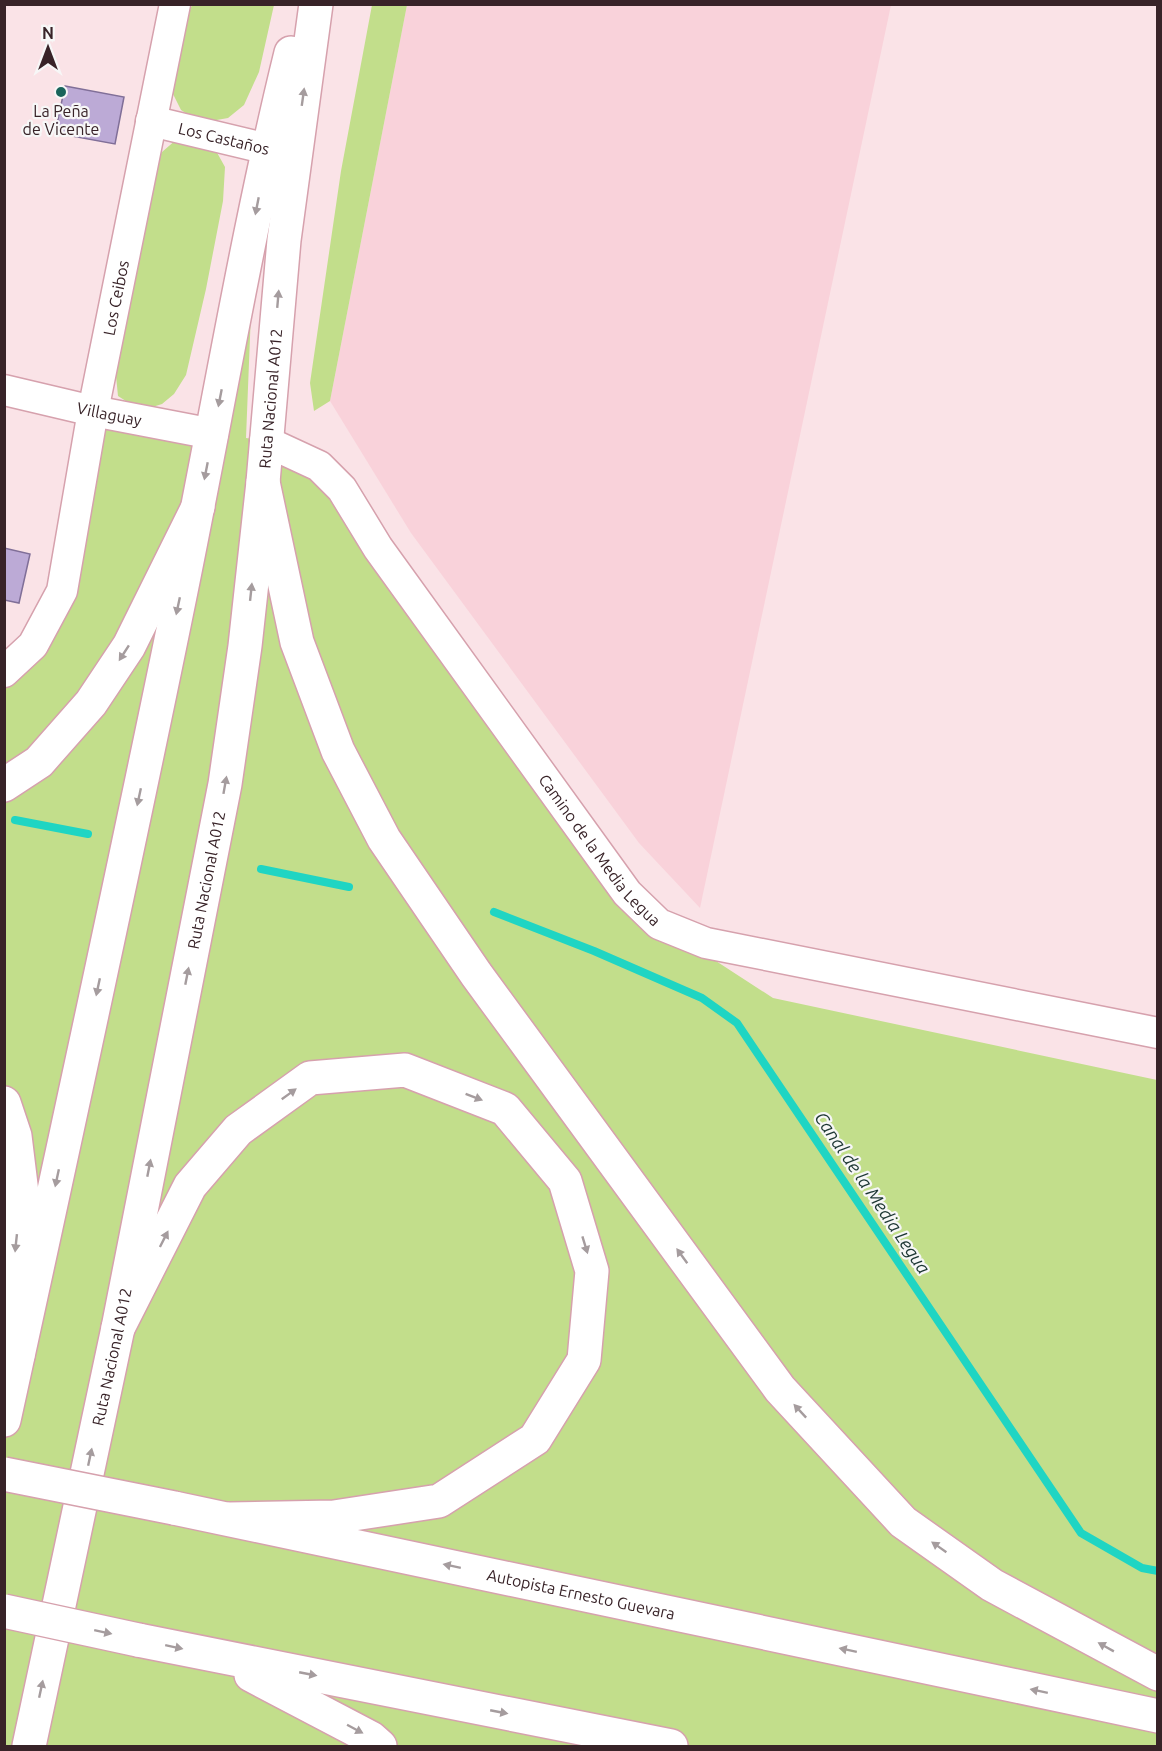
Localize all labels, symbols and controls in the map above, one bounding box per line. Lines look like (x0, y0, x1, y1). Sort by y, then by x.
north arrow (18, 18, 78, 78)
text: N (42, 24, 54, 42)
marker: La Peña de Vicente (54, 85, 68, 99)
one-way arrow (299, 88, 308, 107)
place label: La Peña de Vicente (23, 102, 99, 138)
street label: Los Castaños (177, 119, 271, 158)
one-way arrow (252, 197, 261, 216)
street label: Los Ceibos (99, 259, 132, 337)
one-way arrow (273, 289, 283, 308)
street label: Ruta Nacional A012 (255, 328, 285, 469)
one-way arrow (215, 388, 224, 407)
street label: Villaguay (75, 399, 143, 429)
one-way arrow (201, 461, 210, 480)
one-way arrow (246, 582, 256, 601)
one-way arrow (173, 596, 183, 615)
one-way arrow (118, 644, 130, 660)
street label: Camino de la Media Legua (535, 771, 664, 929)
one-way arrow (221, 775, 230, 794)
one-way arrow (134, 787, 144, 806)
street label: Ruta Nacional A012 (184, 809, 229, 951)
one-way arrow (183, 967, 192, 986)
one-way arrow (93, 978, 102, 997)
one-way arrow (281, 1088, 296, 1100)
one-way arrow (465, 1092, 483, 1102)
water label: Canal de la Media Legua (811, 1108, 935, 1277)
one-way arrow (145, 1158, 154, 1177)
one-way arrow (52, 1169, 61, 1188)
one-way arrow (159, 1230, 168, 1247)
one-way arrow (11, 1234, 21, 1253)
one-way arrow (581, 1236, 590, 1254)
one-way arrow (676, 1248, 688, 1264)
street label: Ruta Nacional A012 (88, 1286, 135, 1427)
one-way arrow (794, 1404, 807, 1419)
one-way arrow (86, 1448, 96, 1467)
one-way arrow (931, 1541, 947, 1553)
one-way arrow (442, 1561, 461, 1570)
street label: Autopista Ernesto Guevara (485, 1565, 677, 1623)
one-way arrow (94, 1628, 113, 1637)
one-way arrow (1097, 1642, 1114, 1652)
one-way arrow (164, 1643, 183, 1653)
one-way arrow (839, 1645, 857, 1655)
one-way arrow (298, 1670, 317, 1679)
one-way arrow (37, 1680, 46, 1699)
one-way arrow (1029, 1686, 1048, 1695)
one-way arrow (490, 1708, 509, 1717)
one-way arrow (346, 1724, 363, 1734)

